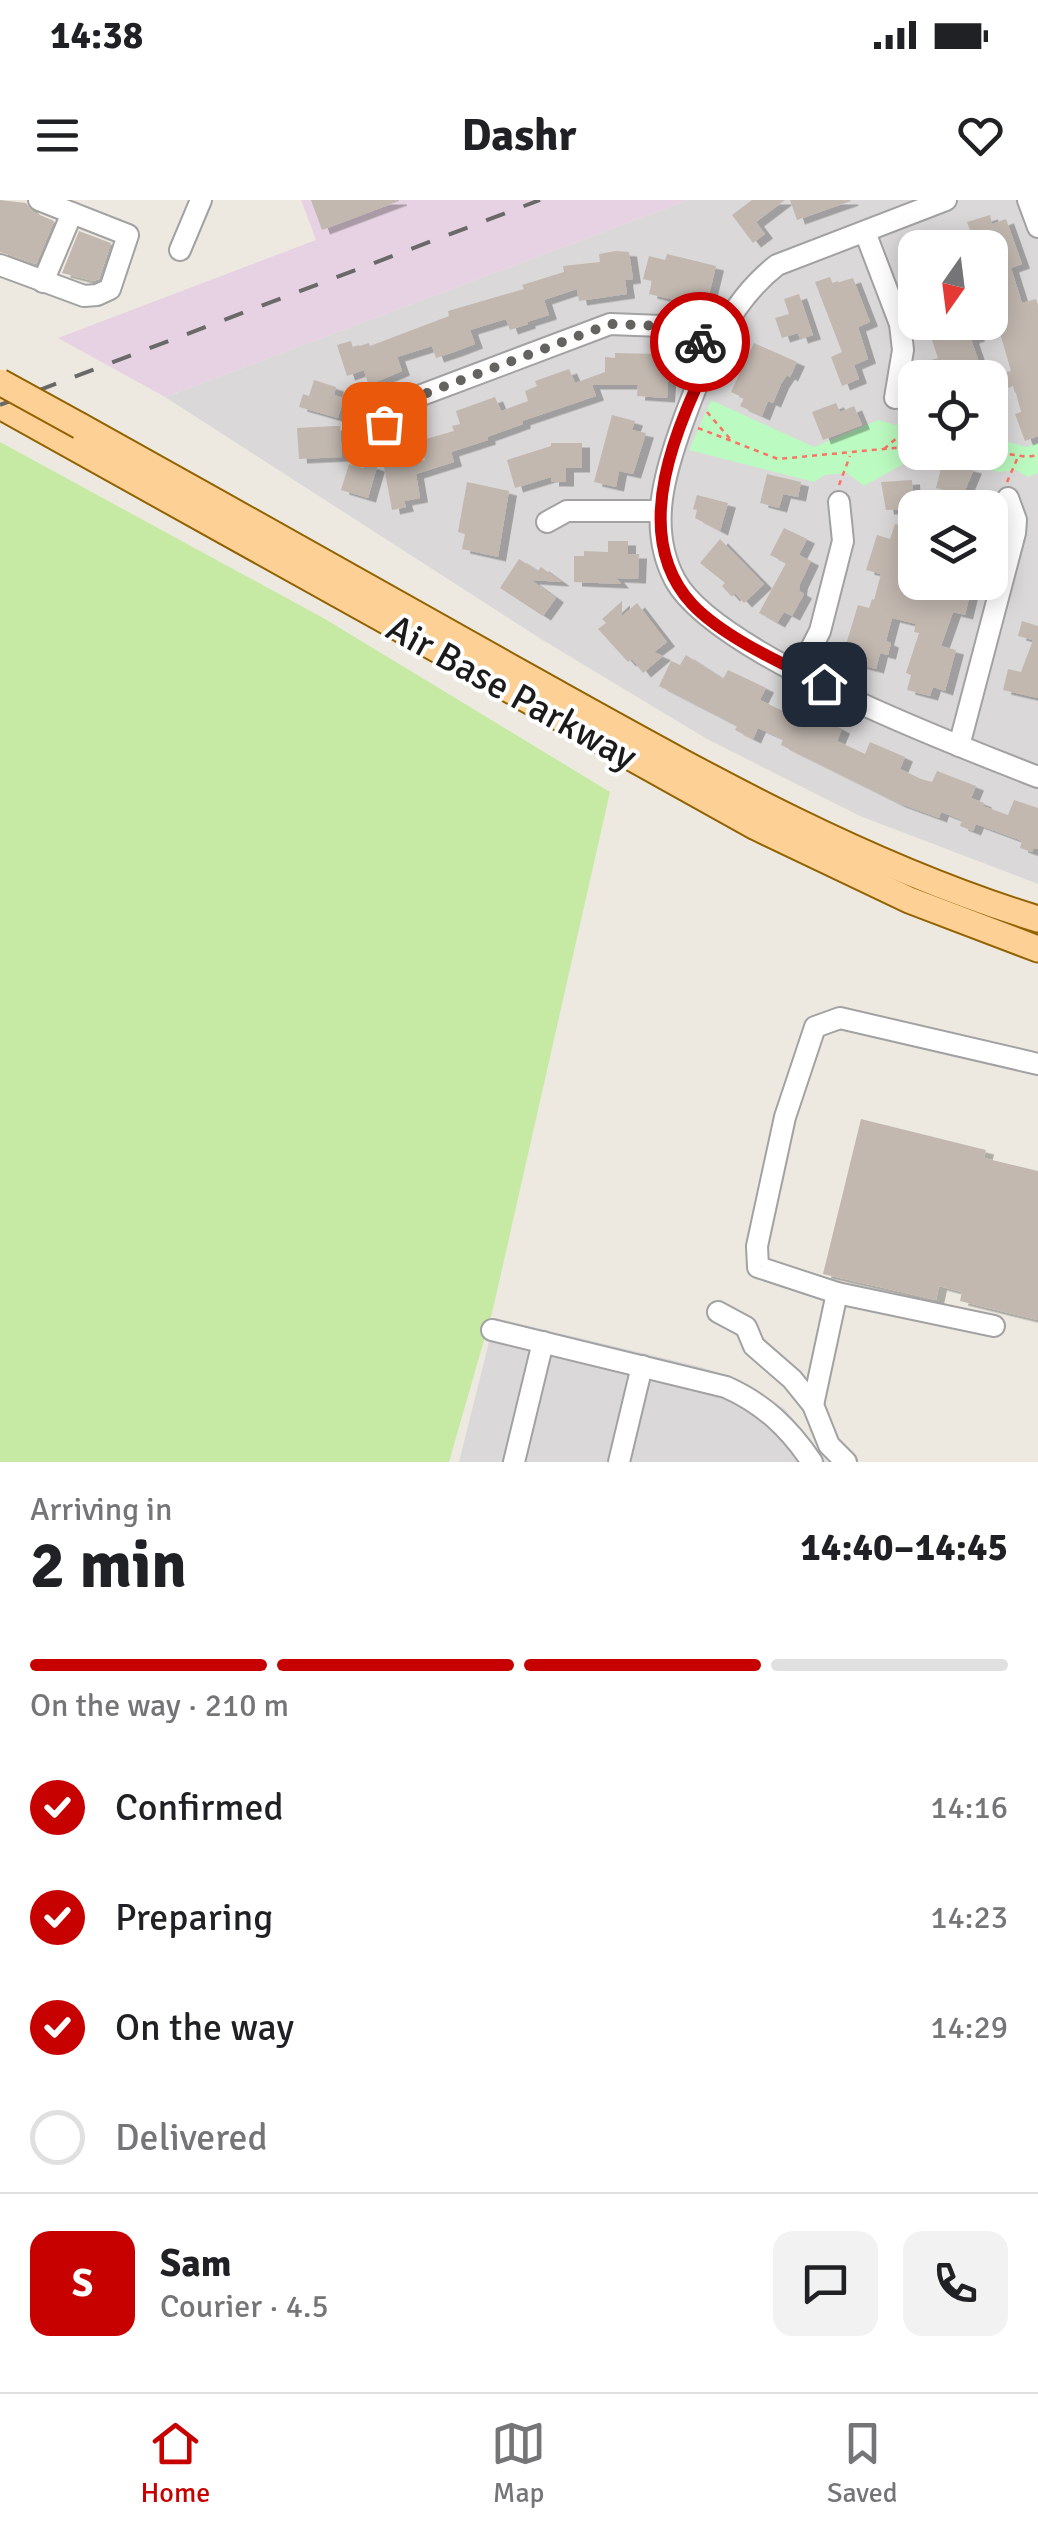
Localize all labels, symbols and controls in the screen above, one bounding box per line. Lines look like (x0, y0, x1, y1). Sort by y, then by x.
text: 14:38 (50, 12, 143, 59)
icon: menu (30, 108, 85, 163)
text: Dashr (462, 108, 576, 163)
icon: heart (953, 108, 1008, 163)
north arrow (898, 230, 1008, 340)
map controls (898, 230, 1008, 600)
courier (650, 292, 750, 392)
icon: bike (673, 315, 728, 370)
button: locate (898, 360, 1008, 470)
pin (342, 382, 427, 467)
icon: bag (357, 397, 412, 452)
button: layers (898, 490, 1008, 600)
street label: Air Base Parkway (378, 604, 645, 781)
pin (782, 642, 867, 727)
icon: home (797, 657, 852, 712)
text: Arriving in (30, 1490, 172, 1529)
text: 14:40–14:45 (800, 1524, 1008, 1571)
text: 2 min (30, 1526, 187, 1606)
text: On the way · 210 m (30, 1686, 289, 1725)
icon: check (30, 1780, 85, 1835)
text: Confirmed (115, 1784, 284, 1831)
text: 14:16 (930, 1788, 1008, 1827)
icon: check (30, 1890, 85, 1945)
text: Preparing (115, 1894, 273, 1941)
text: 14:23 (930, 1898, 1008, 1937)
icon: check (30, 2000, 85, 2055)
text: On the way (115, 2004, 294, 2051)
text: 14:29 (930, 2008, 1008, 2047)
text: Delivered (115, 2114, 268, 2161)
button: chat (773, 2231, 878, 2336)
button: phone (903, 2231, 1008, 2336)
text: Sam (160, 2240, 231, 2287)
text: S (72, 2260, 93, 2307)
text: Courier · 4.5 (160, 2287, 329, 2326)
tab: Home (140, 2416, 210, 2510)
tab: Map (491, 2416, 546, 2510)
tab: Saved (827, 2416, 898, 2510)

